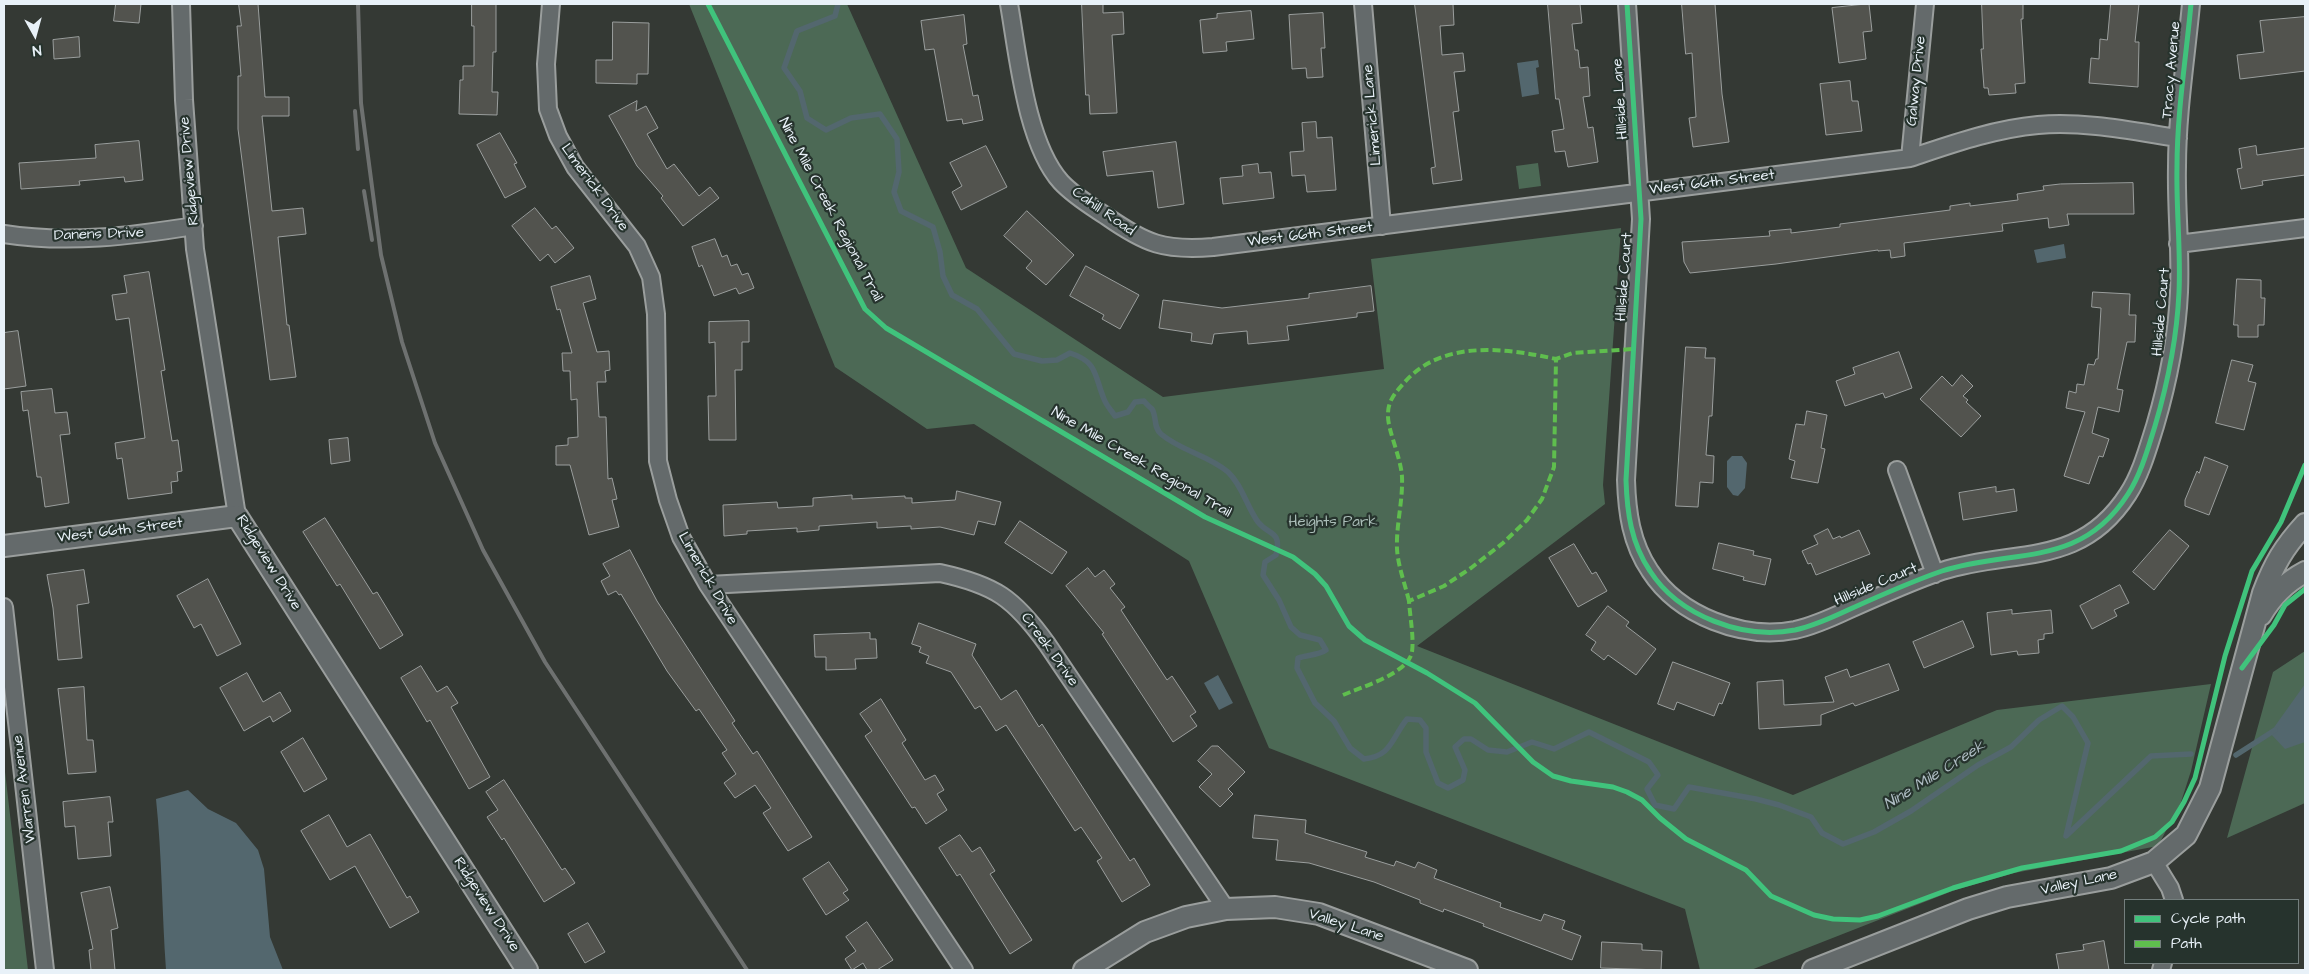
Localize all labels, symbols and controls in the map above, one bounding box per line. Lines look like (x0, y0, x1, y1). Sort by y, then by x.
north arrow (10, 10, 60, 60)
street label: Tracy Avenue (2159, 21, 2185, 119)
street label: Galway Drive (1903, 35, 1931, 127)
text: N (31, 39, 42, 60)
street label: Hillside Lane (1609, 58, 1633, 140)
street label: Limerick Lane (1360, 64, 1386, 166)
street label: Nine Mile Creek Regional Trail (774, 115, 886, 305)
street label: Ridgeview Drive (176, 116, 204, 226)
street label: Limerick Drive (556, 141, 632, 235)
street label: West 66th Street (1648, 166, 1776, 200)
street label: Cahill Road (1068, 184, 1138, 240)
street label: West 66th Street (1246, 218, 1374, 252)
street label: Danens Drive (54, 224, 144, 246)
street label: Hillside Court (1613, 232, 1637, 322)
street label: Hillside Court (2149, 267, 2175, 357)
street label: Nine Mile Creek Regional Trail (1048, 404, 1234, 522)
street label: Ridgeview Drive (231, 512, 305, 614)
street label: West 66th Street (56, 514, 184, 548)
park label: Heights Park (1289, 514, 1377, 532)
street label: Limerick Drive (673, 530, 741, 628)
street label: Hillside Court (1832, 559, 1920, 611)
street label: Creek Drive (1016, 610, 1082, 690)
street label: Warren Avenue (9, 734, 41, 844)
water label: Nine Mile Creek (1881, 737, 1989, 815)
street label: Ridgeview Drive (449, 854, 523, 956)
street label: Valley Lane (2039, 866, 2119, 900)
legend (2124, 899, 2299, 964)
street label: Valley Lane (1306, 905, 1386, 947)
text: Cycle path (2171, 908, 2245, 929)
text: Path (2171, 933, 2202, 954)

